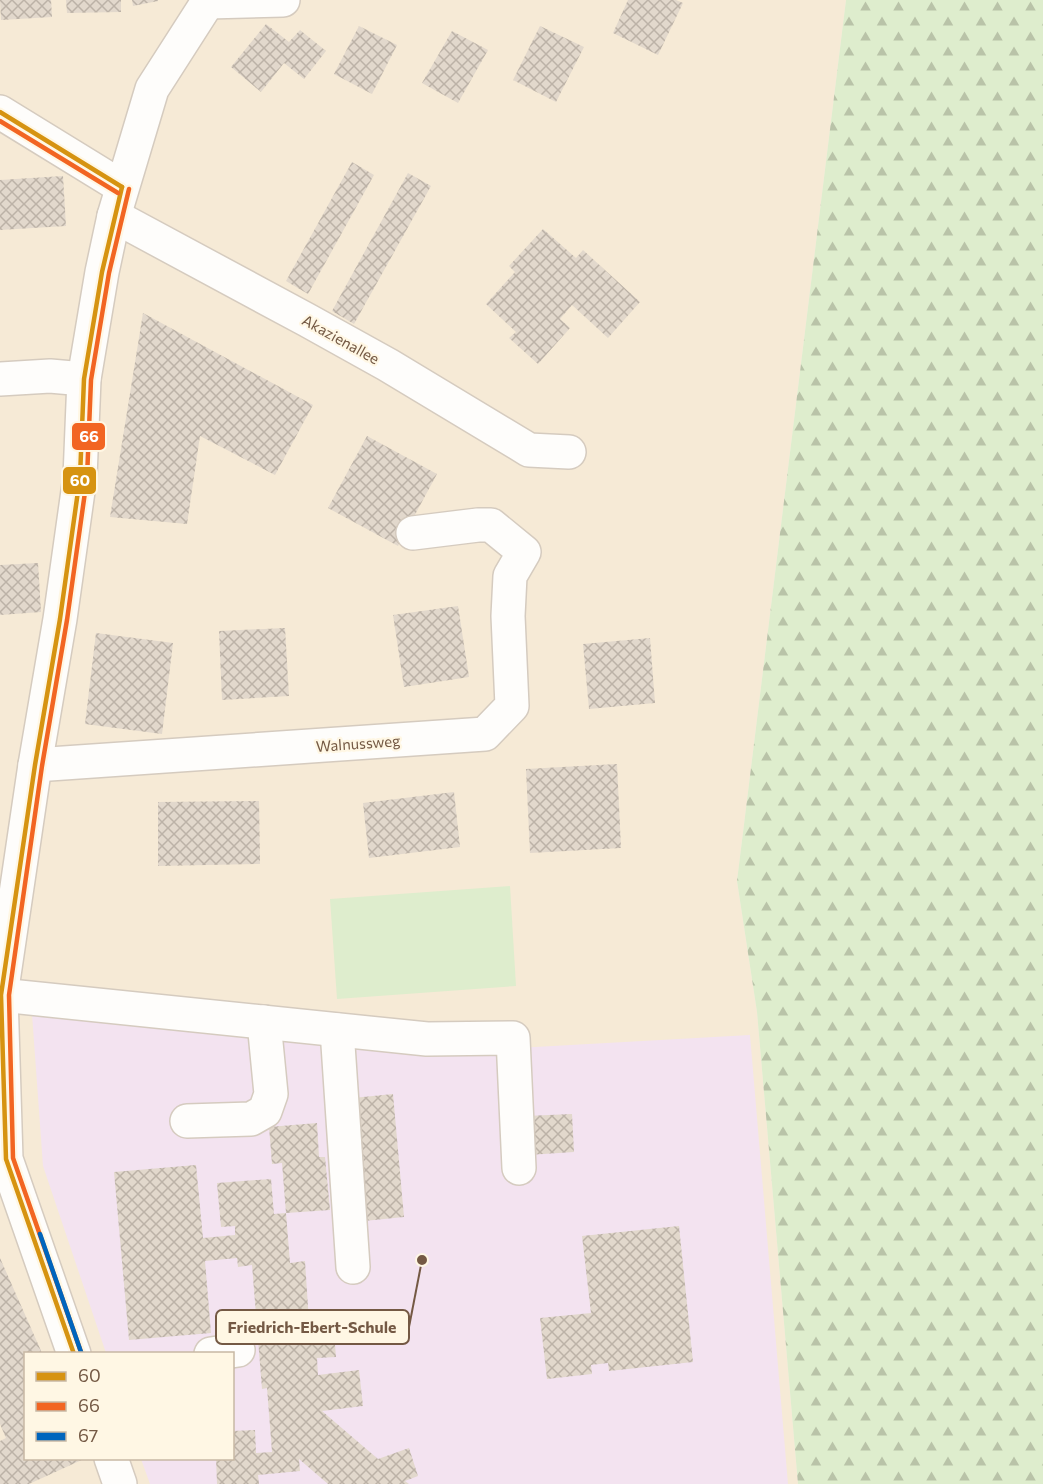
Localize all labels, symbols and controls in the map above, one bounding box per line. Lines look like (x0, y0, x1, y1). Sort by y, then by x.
street label: Akazienallee (299, 310, 383, 368)
line badge: 66 (71, 422, 106, 451)
text: 66 (79, 426, 99, 445)
line badge: 60 (62, 466, 97, 495)
text: 60 (70, 470, 90, 489)
street label: Walnussweg (315, 731, 401, 755)
callout: Friedrich-Ebert-Schule (216, 1310, 409, 1344)
text: Friedrich-Ebert-Schule (228, 1317, 396, 1336)
legend (24, 1352, 234, 1460)
text: 60 (78, 1364, 101, 1386)
text: 66 (78, 1394, 100, 1416)
text: 67 (78, 1424, 98, 1446)

